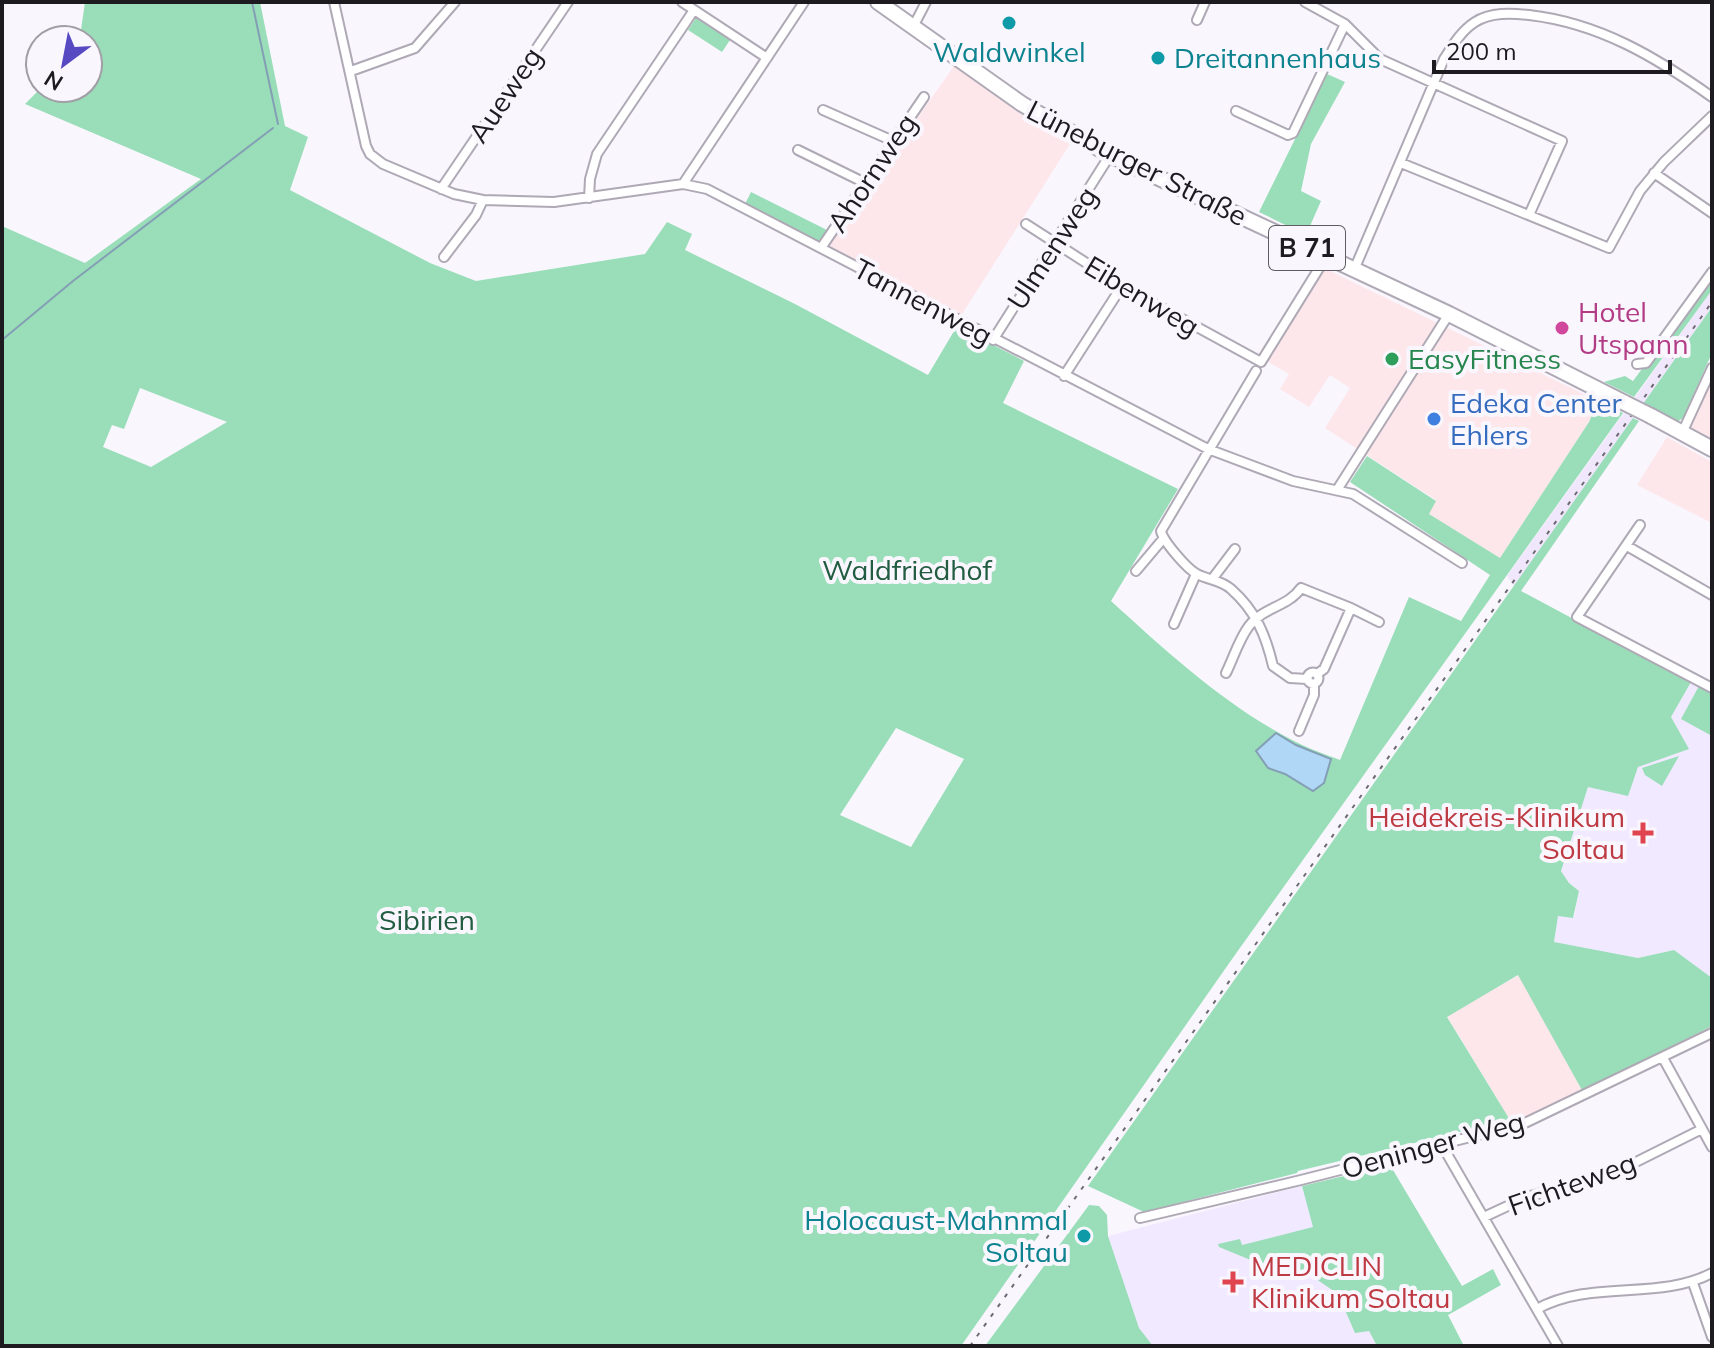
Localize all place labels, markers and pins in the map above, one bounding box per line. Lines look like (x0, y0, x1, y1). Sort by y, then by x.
marker: Waldwinkel (1000, 14, 1018, 32)
place label: Waldwinkel (932, 34, 1086, 69)
place label: Dreitannenhaus (1174, 40, 1381, 75)
marker: Dreitannenhaus (1149, 49, 1167, 67)
place label: Hotel Utspann (1578, 294, 1689, 361)
marker: Hotel Utspann (1553, 319, 1571, 337)
place label: EasyFitness (1408, 341, 1561, 376)
marker: EasyFitness (1383, 350, 1401, 368)
place label: Edeka Center Ehlers (1450, 385, 1622, 452)
marker: Edeka Center Ehlers (1425, 410, 1443, 428)
place label: Heidekreis-Klinikum Soltau (1368, 799, 1625, 866)
marker: Heidekreis-Klinikum Soltau (1632, 822, 1654, 844)
place label: Holocaust-Mahnmal Soltau (804, 1202, 1068, 1269)
marker: Holocaust-Mahnmal Soltau (1075, 1227, 1093, 1245)
place label: MEDICLIN Klinikum Soltau (1251, 1248, 1450, 1315)
marker: MEDICLIN Klinikum Soltau (1222, 1271, 1244, 1293)

